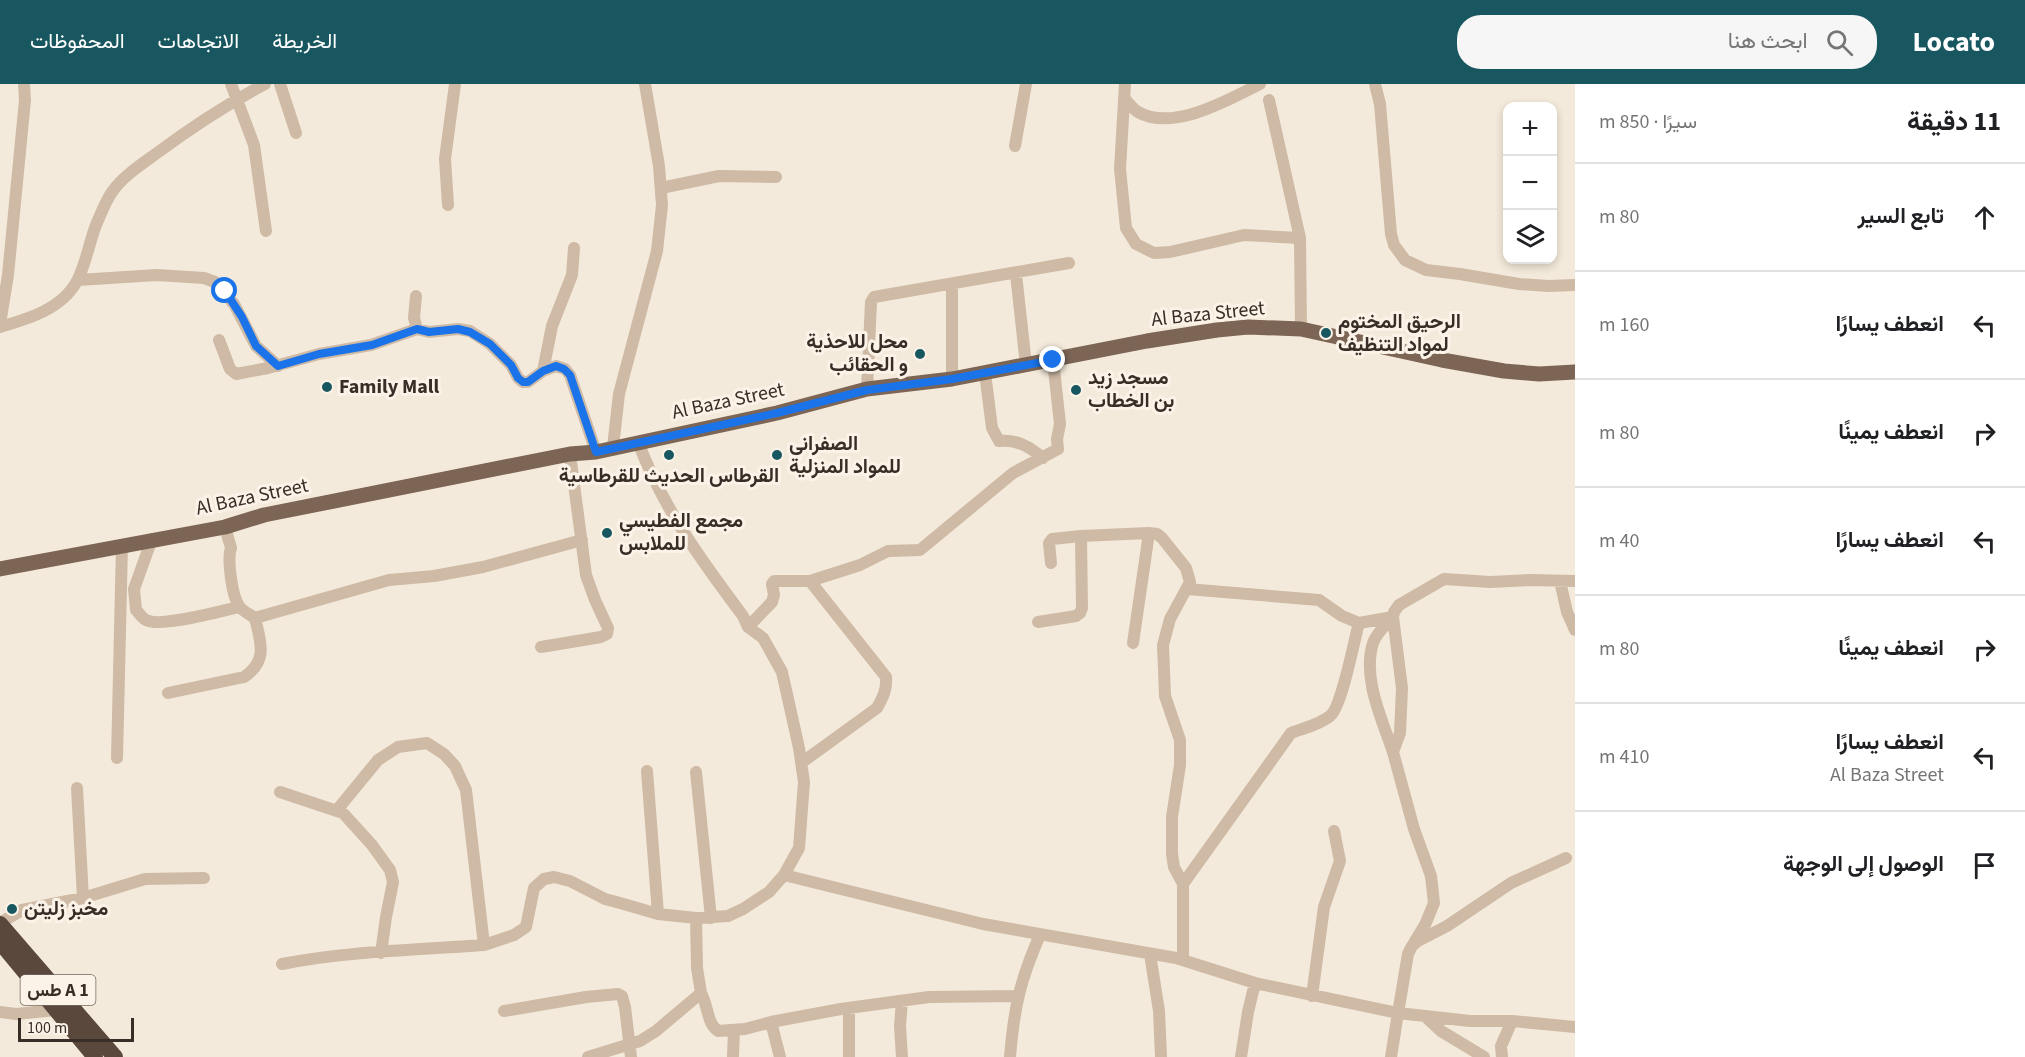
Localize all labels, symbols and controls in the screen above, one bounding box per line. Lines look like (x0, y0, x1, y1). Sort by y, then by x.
search box (1457, 15, 1877, 69)
text: Locato (1913, 22, 1995, 62)
text: ابحث هنا (1728, 25, 1808, 57)
text: المحفوظات (30, 26, 125, 56)
text: الاتجاهات (158, 26, 239, 56)
text: الخريطة (272, 26, 337, 56)
icon: search (1823, 26, 1856, 59)
map controls (1503, 102, 1557, 264)
button: + (1503, 102, 1557, 156)
text: 11 دقيقة (1907, 103, 2001, 140)
text: سيرًا · 850 m (1599, 108, 1697, 136)
button: − (1503, 156, 1557, 210)
text: تابع السير (1858, 200, 1944, 232)
icon: ahead (1968, 201, 2001, 234)
text: 80 m (1599, 203, 1639, 231)
button: layers (1503, 210, 1557, 264)
route start (211, 277, 237, 303)
street label: Al Baza Street (1150, 294, 1266, 334)
place label: الرحيق المختوم لمواد التنظيف (1338, 308, 1461, 359)
text: انعطف يسارًا (1835, 308, 1944, 340)
icon: left (1968, 309, 2001, 342)
text: 160 m (1599, 311, 1649, 339)
marker: الرحيق المختوم لمواد التنظيف (1319, 326, 1333, 340)
place label: محل للاحذية و الحقائب (806, 328, 908, 379)
route end (1039, 346, 1065, 372)
marker: محل للاحذية و الحقائب (913, 347, 927, 361)
place label: مسجد زيد بن الخطاب (1088, 364, 1174, 415)
place label: Family Mall (339, 373, 440, 401)
street label: Al Baza Street (669, 375, 787, 427)
marker: Family Mall (320, 380, 334, 394)
marker: مسجد زيد بن الخطاب (1069, 383, 1083, 397)
text: انعطف يمينًا (1838, 416, 1944, 448)
icon: right (1968, 417, 2001, 450)
text: 80 m (1599, 419, 1639, 447)
place label: الصفراني للمواد المنزلية (789, 430, 901, 481)
marker: القرطاس الحديث للقرطاسية (662, 448, 676, 462)
marker: الصفراني للمواد المنزلية (770, 448, 784, 462)
place label: القرطاس الحديث للقرطاسية (559, 462, 779, 490)
street label: Al Baza Street (193, 471, 311, 523)
place label: مجمع الفطيسي للملابس (619, 507, 743, 558)
text: انعطف يسارًا (1835, 524, 1944, 556)
icon: left (1968, 525, 2001, 558)
marker: مجمع الفطيسي للملابس (600, 526, 614, 540)
text: 40 m (1599, 527, 1639, 555)
text: انعطف يمينًا (1838, 632, 1944, 664)
icon: right (1968, 633, 2001, 666)
text: 80 m (1599, 635, 1639, 663)
text: انعطف يسارًا (1835, 726, 1944, 758)
icon: left (1968, 741, 2001, 774)
text: 410 m (1599, 743, 1649, 771)
text: Al Baza Street (1830, 761, 1944, 789)
text: الوصول إلى الوجهة (1783, 848, 1944, 880)
icon: arrive (1968, 849, 2001, 882)
place label: مخبز زليتن (24, 895, 108, 923)
marker: مخبز زليتن (5, 902, 19, 916)
road number: طس A 1 (20, 975, 96, 1005)
scale bar (18, 1015, 134, 1042)
text: 100 m (27, 1017, 67, 1039)

